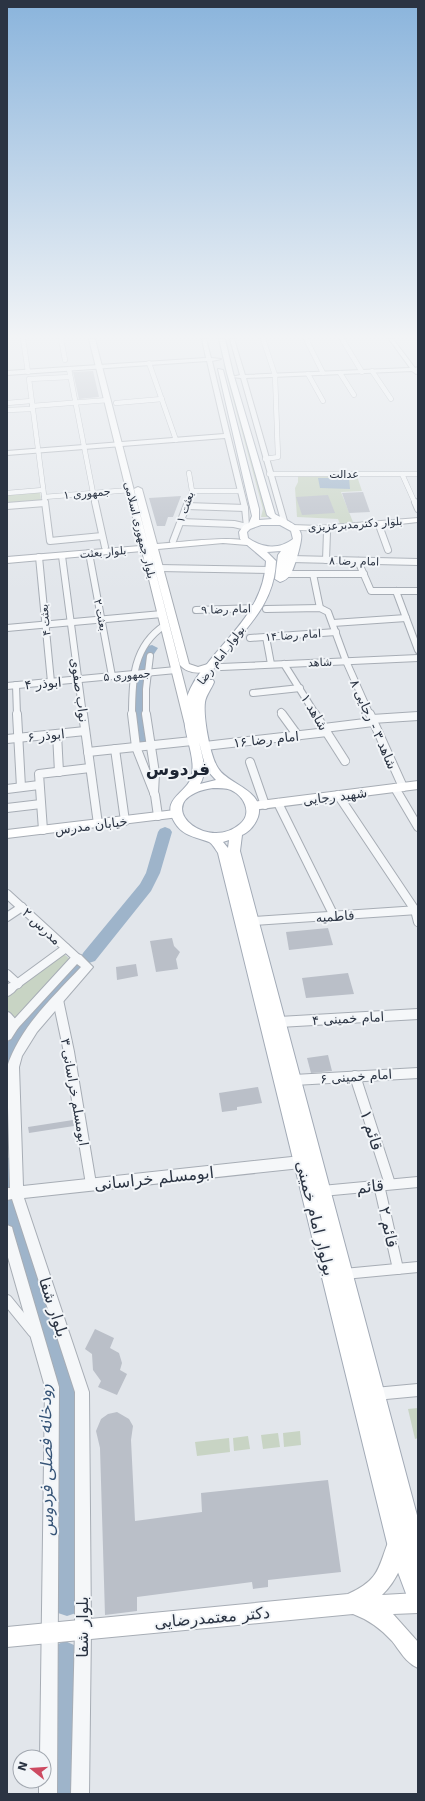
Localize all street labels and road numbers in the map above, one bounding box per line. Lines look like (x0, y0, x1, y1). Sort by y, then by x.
street label: عدالت (329, 468, 359, 481)
street label: بلوار جمهوری اسلامی (121, 480, 158, 580)
street label: جمهوری ۱ (63, 485, 111, 502)
street label: بعثت ۱ (174, 490, 197, 524)
street label: بلوار دکترمدبرعزیزی (307, 515, 403, 534)
street label: بلوار بعثت (79, 544, 127, 561)
street label: امام رضا ۸ (329, 555, 379, 568)
street label: بعثت ۲ (91, 598, 110, 632)
street label: امام رضا ۹ (201, 602, 251, 617)
street label: بعثت ۴ (38, 603, 53, 636)
street label: بولوار امام رضا (195, 623, 248, 687)
street label: امام رضا ۱۴ (265, 627, 321, 644)
street label: شاهد (308, 656, 332, 669)
street label: نواب صفوی (67, 657, 91, 723)
street label: جمهوری ۵ (103, 667, 151, 684)
street label: ابوذر ۴ (24, 674, 62, 694)
street label: شاهد ۳ - رجایی ۸ (346, 677, 400, 772)
street label: شاهد ۱ (298, 691, 331, 733)
street label: ابوذر ۶ (27, 726, 65, 746)
street label: امام رضا ۱۶ (232, 729, 300, 751)
street label: شهید رجایی (302, 785, 368, 809)
street label: خیابان مدرس (54, 814, 128, 838)
street label: مدرس ۲ (19, 905, 64, 949)
street label: فاطمیه (315, 908, 355, 925)
street label: امام خمینی ۴ (312, 1009, 384, 1028)
street label: ابومسلم خراسانی ۳ (57, 1037, 91, 1147)
street label: امام خمینی ۶ (320, 1067, 393, 1086)
street label: قائم ۱ (356, 1108, 387, 1153)
street label: بولوار امام خمینی (291, 1159, 339, 1278)
street label: ابومسلم خراسانی (93, 1163, 215, 1195)
street label: قائم (355, 1176, 385, 1197)
street label: قائم ۲ (375, 1205, 402, 1249)
street label: بلوار شفا (34, 1275, 72, 1340)
street label: بلوار شفا (73, 1596, 93, 1658)
street label: دکتر معتمد‌رضایی (153, 1603, 271, 1633)

